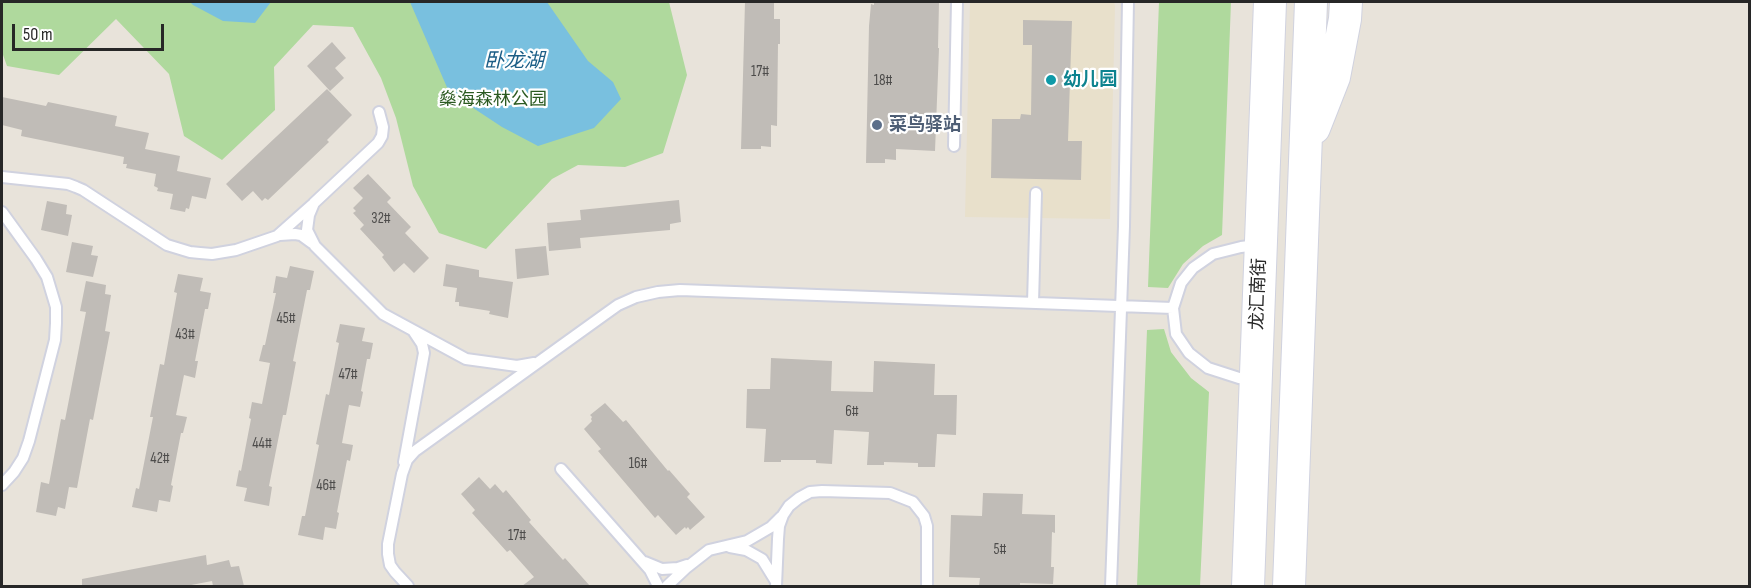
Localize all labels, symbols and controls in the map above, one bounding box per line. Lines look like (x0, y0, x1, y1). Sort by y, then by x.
scale bar (15, 12, 166, 50)
text: 50 m (23, 24, 53, 45)
water label: 卧龙湖 (484, 50, 544, 74)
house number: 17# (751, 63, 769, 81)
place label: 幼儿园 (1063, 69, 1117, 91)
house number: 18# (874, 72, 892, 90)
marker: 幼儿园 (1044, 73, 1058, 87)
park label: 燊海森林公园 (439, 89, 547, 111)
place label: 菜鸟驿站 (889, 114, 961, 136)
marker: 菜鸟驿站 (870, 118, 884, 132)
house number: 32# (371, 210, 391, 228)
street label: 龙汇南街 (1247, 258, 1271, 330)
house number: 45# (276, 310, 296, 328)
house number: 43# (175, 326, 195, 344)
house number: 47# (339, 366, 357, 384)
house number: 6# (845, 403, 859, 421)
house number: 44# (252, 435, 272, 453)
house number: 42# (150, 450, 170, 468)
house number: 16# (629, 455, 647, 473)
house number: 46# (316, 477, 336, 495)
house number: 17# (508, 527, 526, 545)
house number: 5# (994, 541, 1006, 559)

